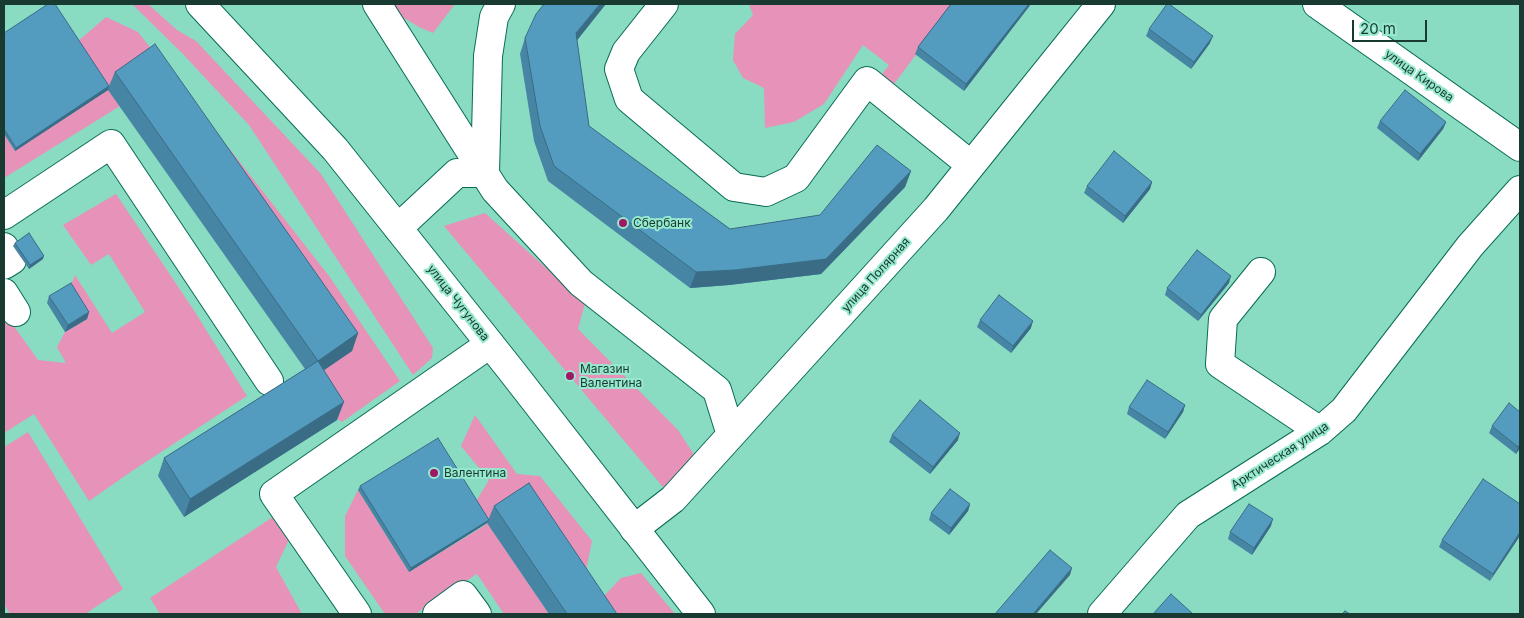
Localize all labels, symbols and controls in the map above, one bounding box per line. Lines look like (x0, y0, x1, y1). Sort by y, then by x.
scale bar (1354, 10, 1429, 42)
text: 20 m (1360, 19, 1396, 38)
street label: улица Кирова (1382, 47, 1456, 105)
place label: Сбербанк (633, 216, 691, 230)
marker: Сбербанк (617, 217, 629, 229)
street label: улица Полярная (839, 235, 913, 315)
street label: улица Чугунова (424, 262, 492, 344)
place label: Магазин Валентина (580, 362, 642, 390)
marker: Магазин Валентина (564, 370, 576, 382)
street label: Арктическая улица (1229, 419, 1331, 493)
place label: Валентина (444, 466, 506, 480)
marker: Валентина (428, 467, 440, 479)

